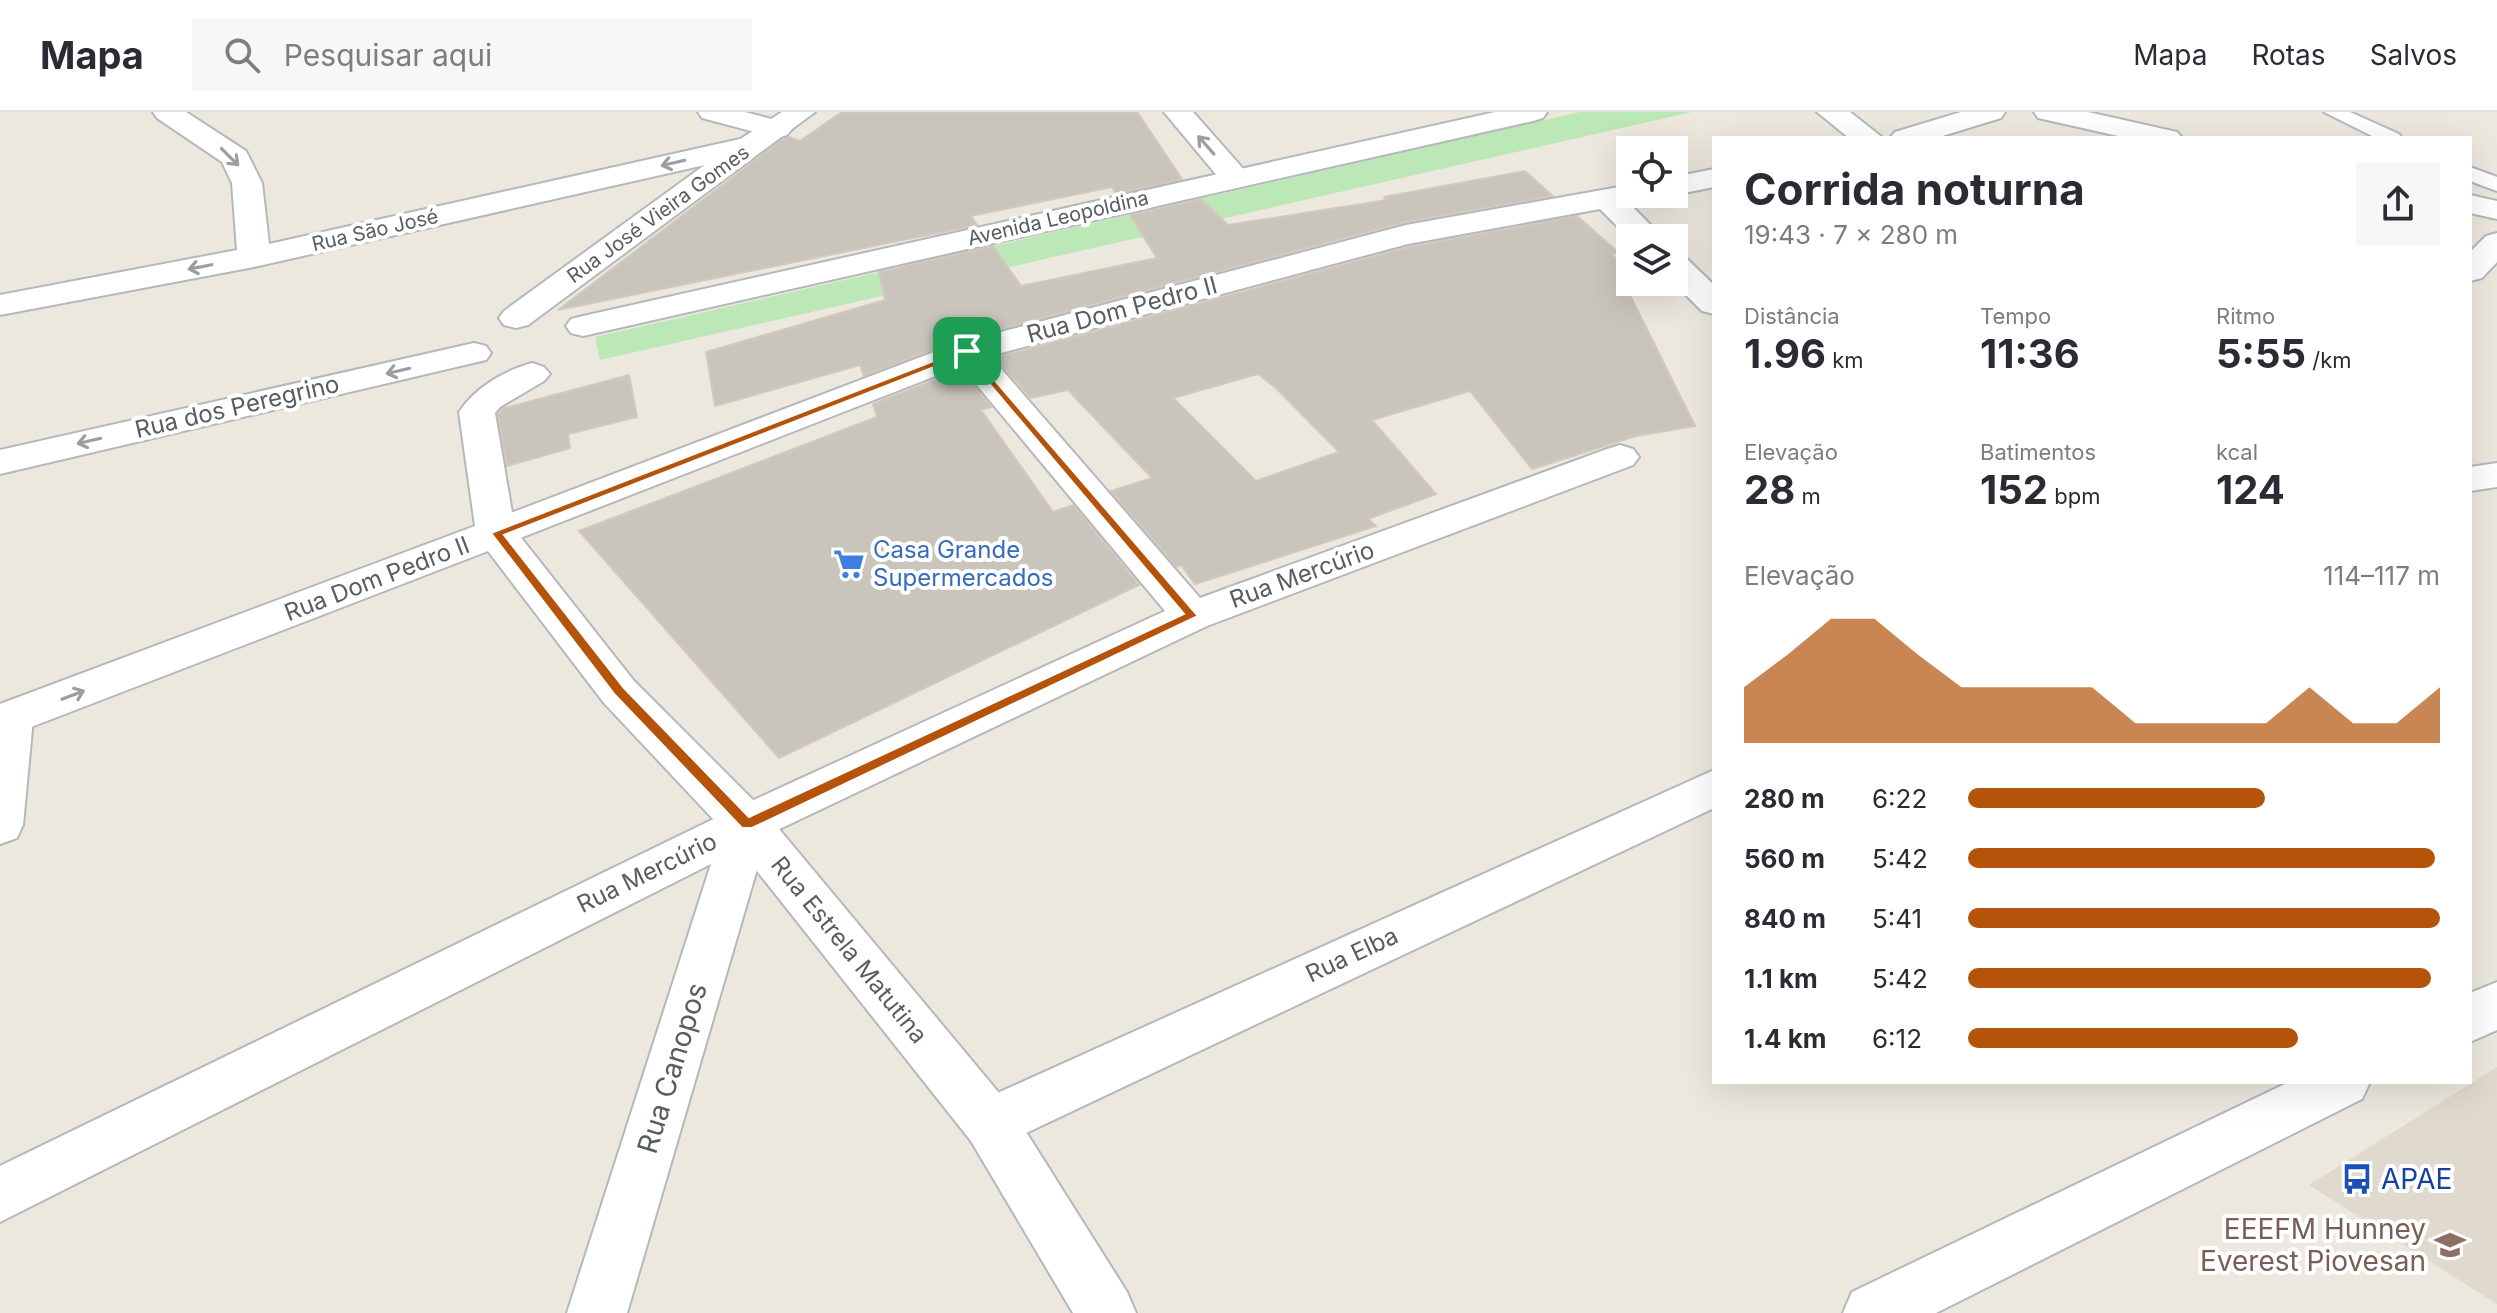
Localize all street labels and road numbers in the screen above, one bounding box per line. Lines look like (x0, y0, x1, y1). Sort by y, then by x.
street label: Rua José Vieira Gomes (562, 140, 754, 288)
street label: Avenida Leopoldina (965, 186, 1151, 250)
street label: Rua São José (310, 204, 440, 256)
street label: Rua Dom Pedro II (1024, 270, 1220, 349)
street label: Rua dos Peregrino (132, 369, 342, 444)
street label: Rua Dom Pedro II (280, 530, 473, 627)
street label: Rua Mercúrio (1226, 535, 1378, 614)
street label: Rua Mercúrio (572, 826, 721, 919)
street label: Rua Estrela Matutina (765, 850, 934, 1049)
street label: Rua Elba (1301, 921, 1403, 989)
street label: Rua Canopos (630, 979, 714, 1157)

